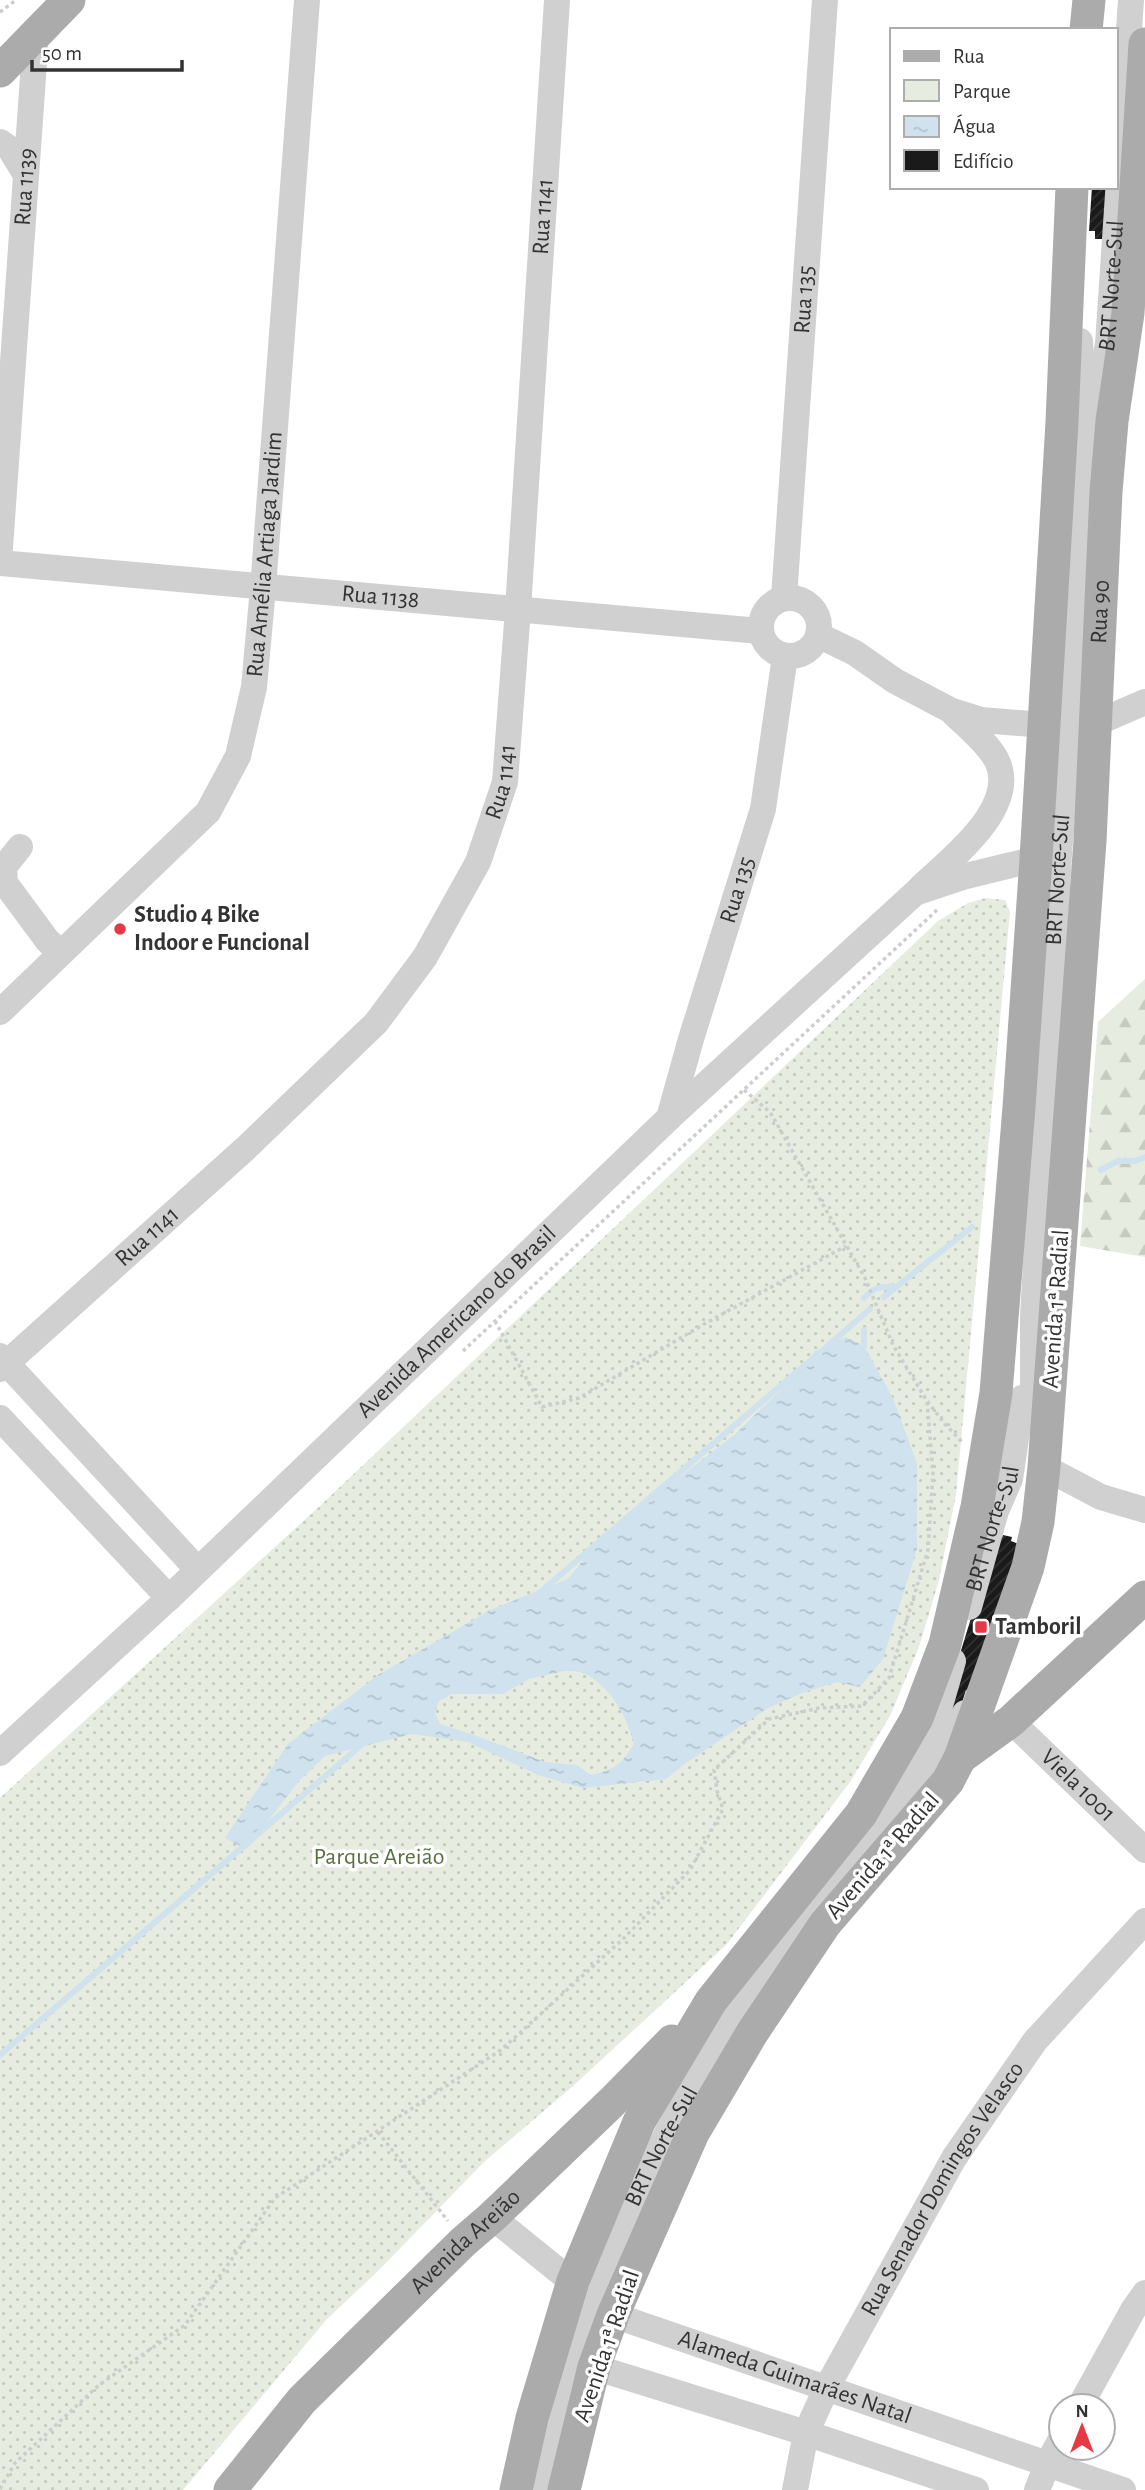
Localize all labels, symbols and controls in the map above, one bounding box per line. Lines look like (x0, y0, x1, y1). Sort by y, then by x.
scale bar (32, 28, 182, 72)
legend (890, 28, 1117, 189)
text: 50 m (42, 43, 82, 64)
text: Rua (953, 46, 985, 67)
text: Parque (953, 81, 1011, 102)
text: Água (953, 114, 996, 137)
street label: Rua 1139 (11, 147, 40, 227)
text: Edifício (953, 151, 1013, 172)
street label: Rua 1141 (529, 178, 558, 256)
street label: BRT Norte-Sul (1095, 219, 1128, 354)
street label: Rua 135 (790, 265, 819, 335)
street label: Rua Amélia Artiaga Jardim (243, 431, 287, 678)
street label: Rua 90 (1087, 579, 1114, 644)
street label: Rua 1138 (341, 582, 420, 612)
street label: Rua 1141 (481, 743, 520, 823)
street label: BRT Norte-Sul (1042, 813, 1074, 946)
street label: Rua 135 (716, 854, 759, 926)
place label: Studio 4 Bike Indoor e Funcional (134, 903, 310, 955)
marker: Studio 4 Bike Indoor e Funcional (112, 921, 128, 937)
street label: Rua 1141 (111, 1202, 184, 1271)
street label: Avenida Americano do Brasil (352, 1221, 561, 1423)
street label: Avenida 1ª Radial (1038, 1229, 1074, 1389)
street label: BRT Norte-Sul (962, 1464, 1024, 1595)
place label: Tamboril (995, 1615, 1082, 1639)
marker: Tamboril (973, 1619, 989, 1635)
street label: Viela 1001 (1036, 1744, 1120, 1827)
street label: Avenida 1ª Radial (822, 1788, 944, 1924)
park label: Parque Areião (314, 1845, 445, 1869)
street label: Rua Senador Domingos Velasco (857, 2058, 1029, 2320)
street label: BRT Norte-Sul (621, 2082, 703, 2210)
street label: Avenida Areião (406, 2184, 525, 2298)
street label: Avenida 1ª Radial (570, 2267, 644, 2425)
street label: Alameda Guimarães Natal (675, 2326, 915, 2428)
north arrow (1047, 2392, 1117, 2462)
text: N (1075, 2402, 1089, 2421)

